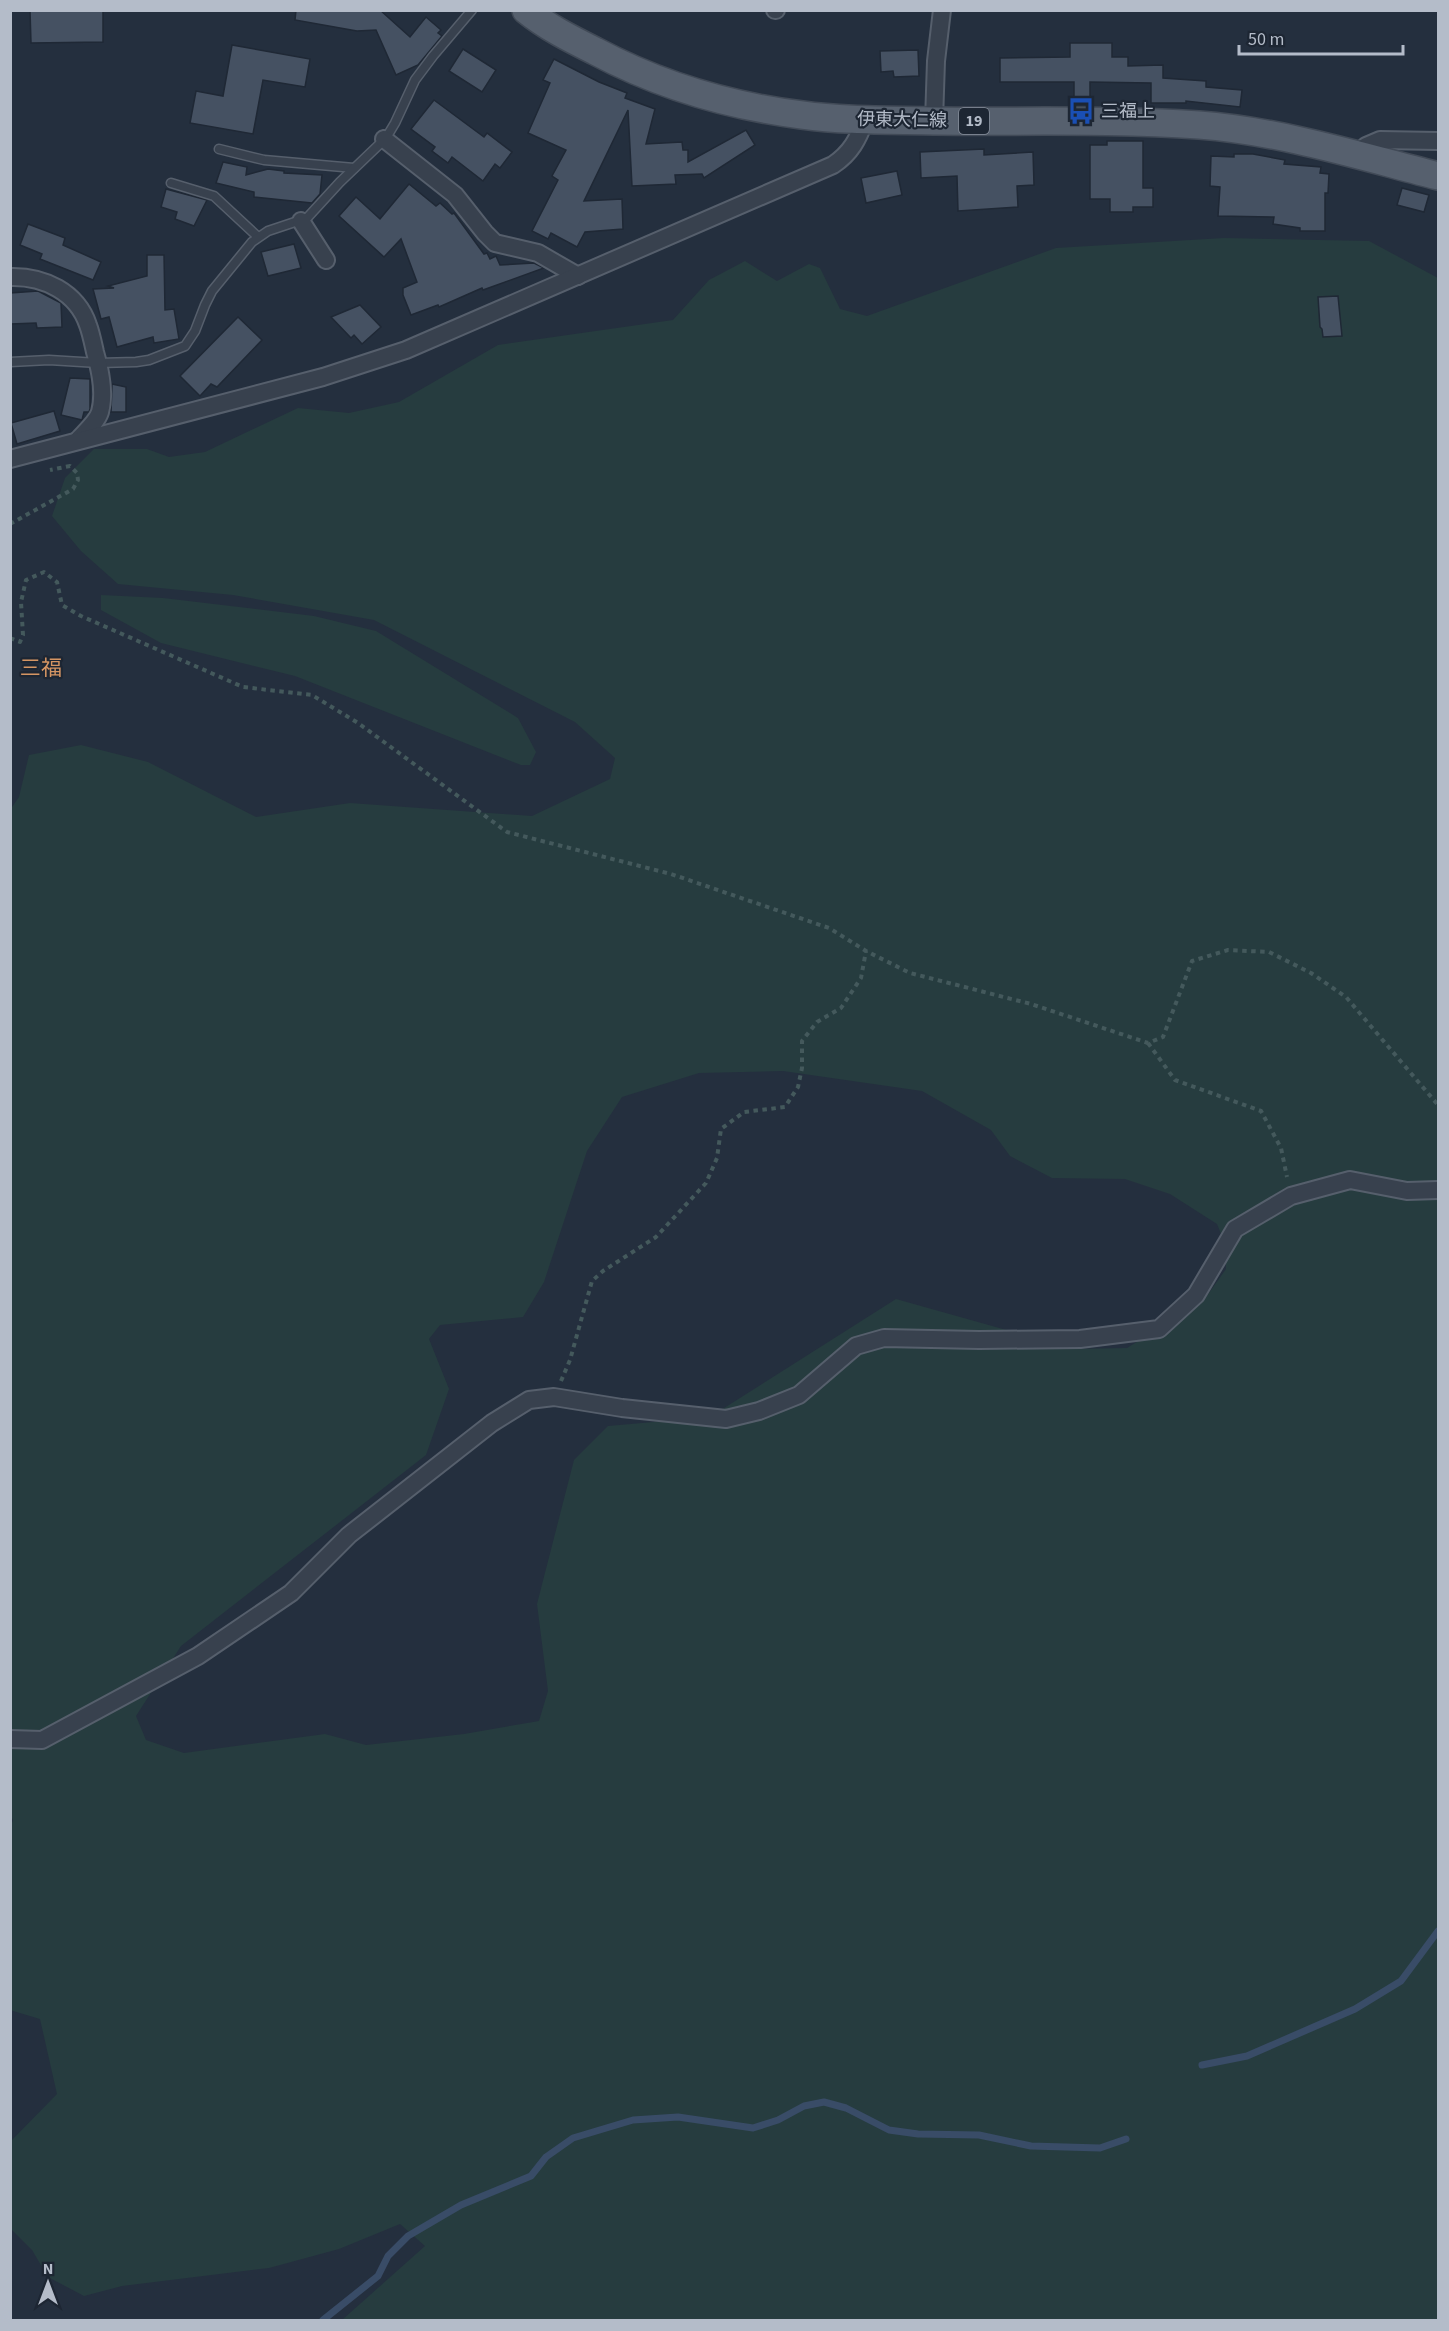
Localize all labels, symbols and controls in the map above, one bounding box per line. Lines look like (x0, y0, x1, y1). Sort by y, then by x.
scale bar (1239, 18, 1402, 56)
text: 50 m (1248, 27, 1284, 52)
bus stop icon: 三福上 (1066, 96, 1096, 126)
place label: 三福上 (1101, 99, 1155, 124)
street label: 伊東大仁線 (857, 107, 947, 133)
road number: 19 (959, 108, 989, 134)
district label: 三福 (20, 653, 62, 683)
north arrow (18, 2253, 78, 2313)
text: N (43, 2258, 53, 2280)

